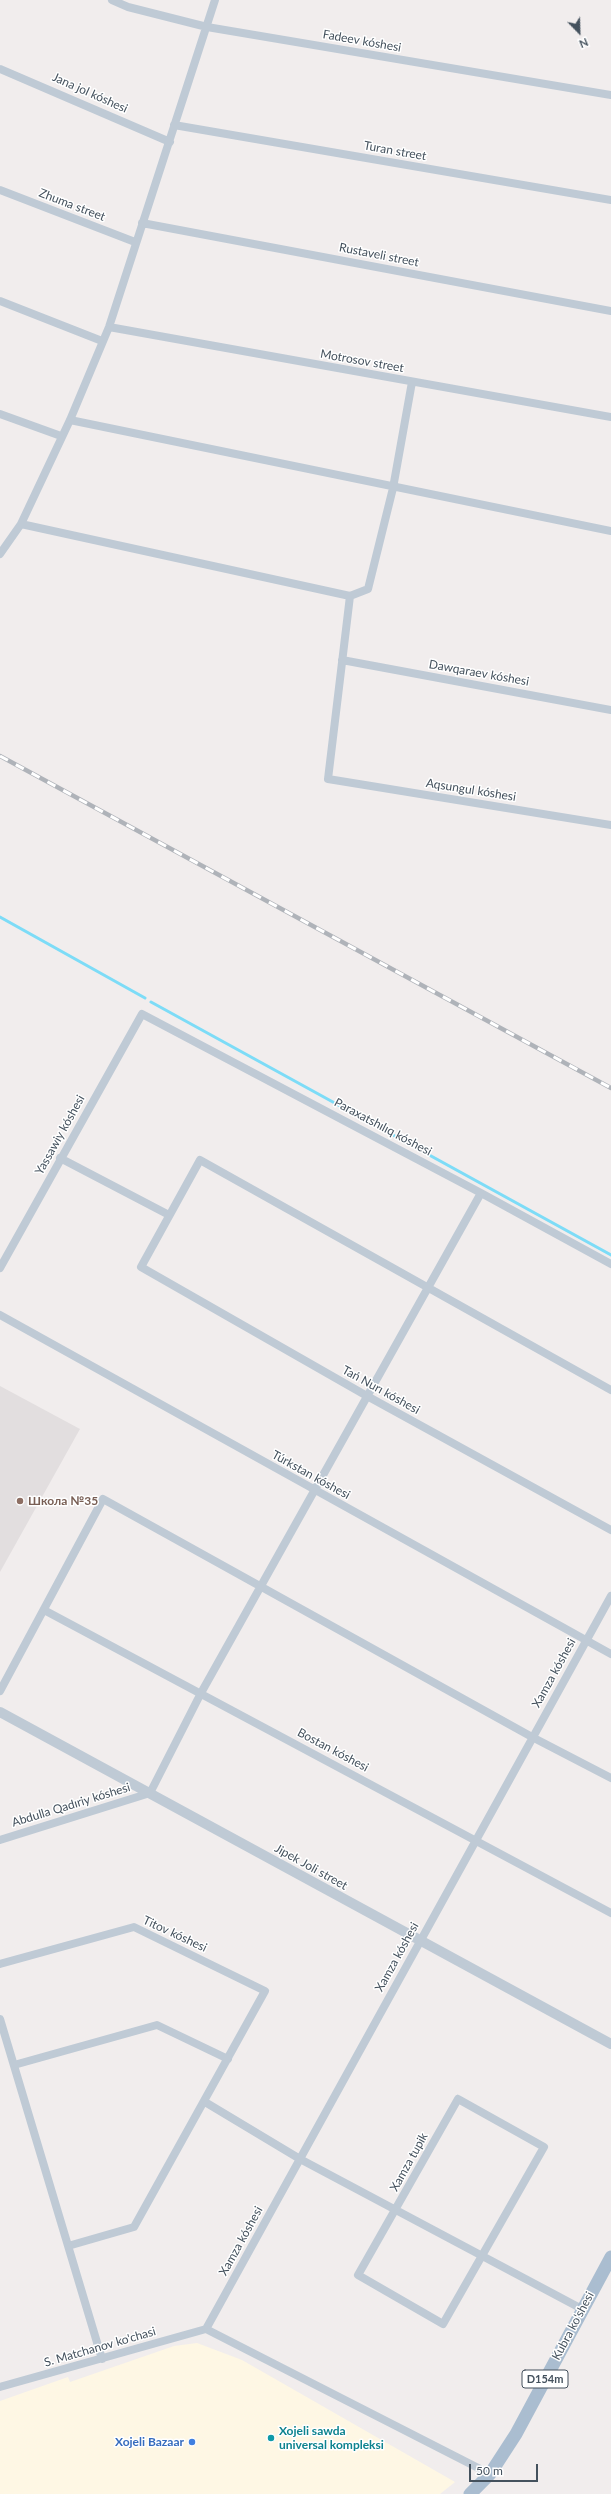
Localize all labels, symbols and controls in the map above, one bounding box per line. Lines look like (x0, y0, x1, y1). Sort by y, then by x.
north arrow (559, 12, 599, 52)
street label: Fadeev kóshesi (322, 27, 402, 55)
text: N (577, 36, 590, 51)
street label: Jana jol kóshesi (50, 70, 130, 116)
street label: Turan street (363, 138, 427, 164)
street label: Zhuma street (37, 186, 107, 224)
street label: Rustaveli street (338, 240, 420, 270)
street label: Motrosov street (319, 347, 405, 375)
street label: Dawqaraev kóshesi (428, 657, 530, 689)
street label: Aqsungul kóshesi (425, 776, 517, 804)
street label: Yassawiy kóshesi (32, 1093, 88, 1177)
street label: Paraxatshılıq kóshesi (332, 1095, 434, 1159)
street label: Tań Nurı kóshesi (340, 1363, 422, 1417)
street label: Túrkstan kóshesi (269, 1448, 353, 1502)
place label: Школа №35 (28, 1494, 98, 1508)
marker: Школа №35 (15, 1496, 25, 1506)
street label: Xamza kóshesi (529, 1636, 579, 1710)
street label: Bostan kóshesi (295, 1725, 371, 1775)
street label: Abdulla Qadıriy kóshesi (10, 1780, 132, 1830)
street label: Jipek Joli street (272, 1841, 350, 1893)
street label: Titov kóshesi (141, 1913, 209, 1955)
street label: Xamza kóshesi (372, 1920, 422, 1994)
street label: Xamza tupik (387, 2130, 431, 2194)
street label: Xamza kóshesi (216, 2204, 266, 2278)
street label: Kubra ko'shesi (549, 2289, 597, 2363)
street label: S. Matchanov ko'chasi (43, 2324, 157, 2370)
road number: D154m (522, 2370, 568, 2388)
place label: Xojeli sawda universal kompleksi (279, 2424, 384, 2452)
marker: Xojeli sawda universal kompleksi (266, 2433, 276, 2443)
place label: Xojeli Bazaar (115, 2435, 184, 2449)
marker: Xojeli Bazaar (187, 2437, 197, 2447)
scale bar (471, 2456, 540, 2482)
text: 50 m (476, 2463, 503, 2478)

